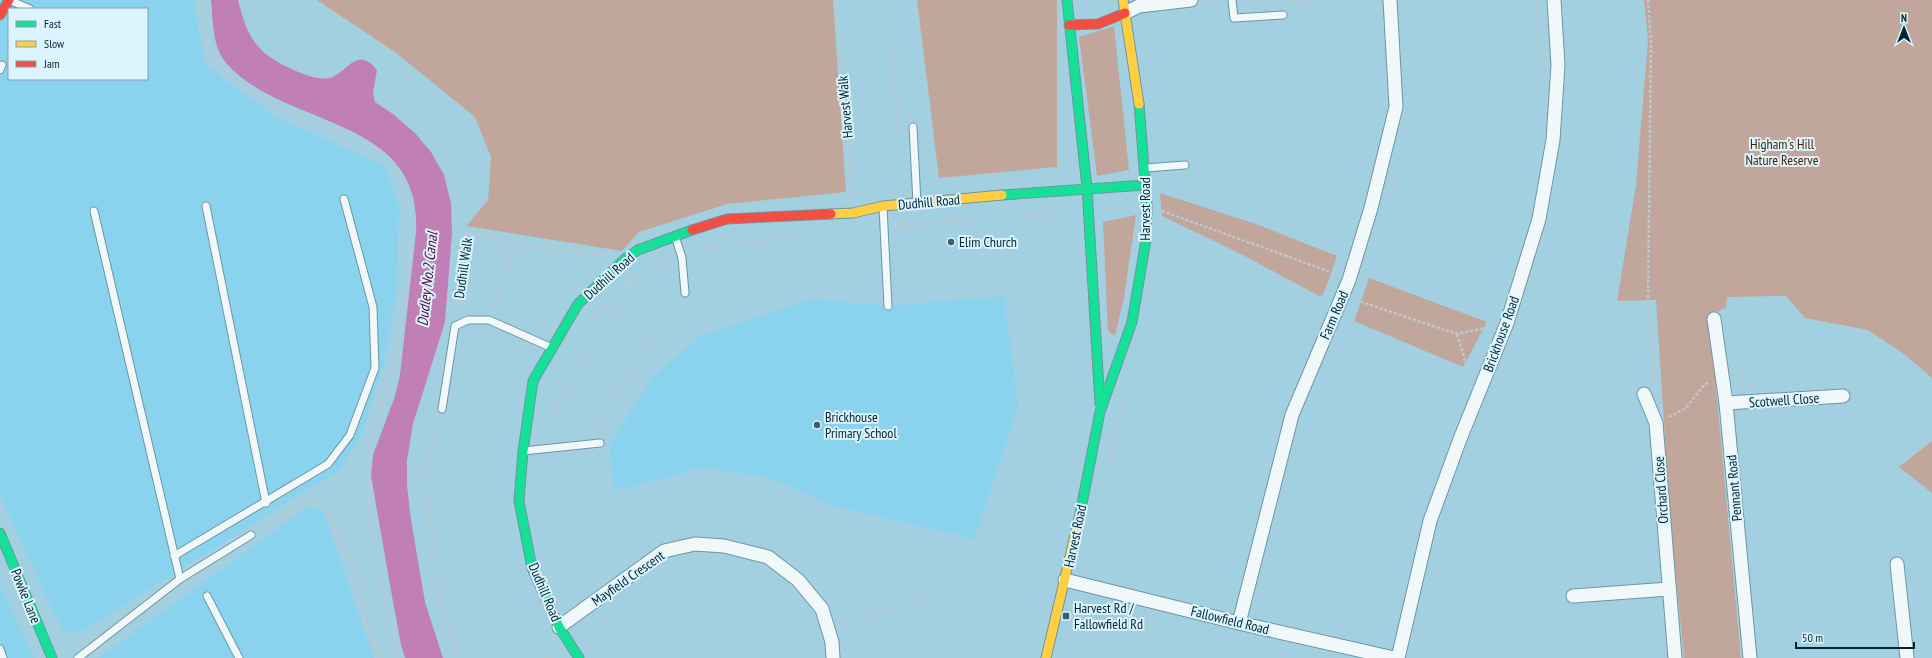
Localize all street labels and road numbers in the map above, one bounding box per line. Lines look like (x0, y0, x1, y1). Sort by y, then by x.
street label: Harvest Walk (833, 74, 857, 139)
street label: Harvest Road (1136, 177, 1154, 241)
street label: Dudhill Road (897, 190, 961, 214)
street label: Dudhill Walk (450, 236, 476, 300)
street label: Dudhill Road (580, 249, 638, 303)
street label: Farm Road (1316, 288, 1352, 342)
street label: Brickhouse Road (1479, 294, 1523, 374)
street label: Scotwell Close (1748, 389, 1820, 411)
street label: Pennant Road (1722, 454, 1746, 522)
street label: Orchard Close (1650, 456, 1672, 524)
street label: Harvest Road (1060, 503, 1090, 569)
street label: Mayfield Crescent (588, 546, 668, 610)
street label: Dudhill Road (525, 560, 565, 624)
street label: Powke Lane (7, 566, 45, 626)
street label: Fallowfield Road (1189, 602, 1271, 638)

